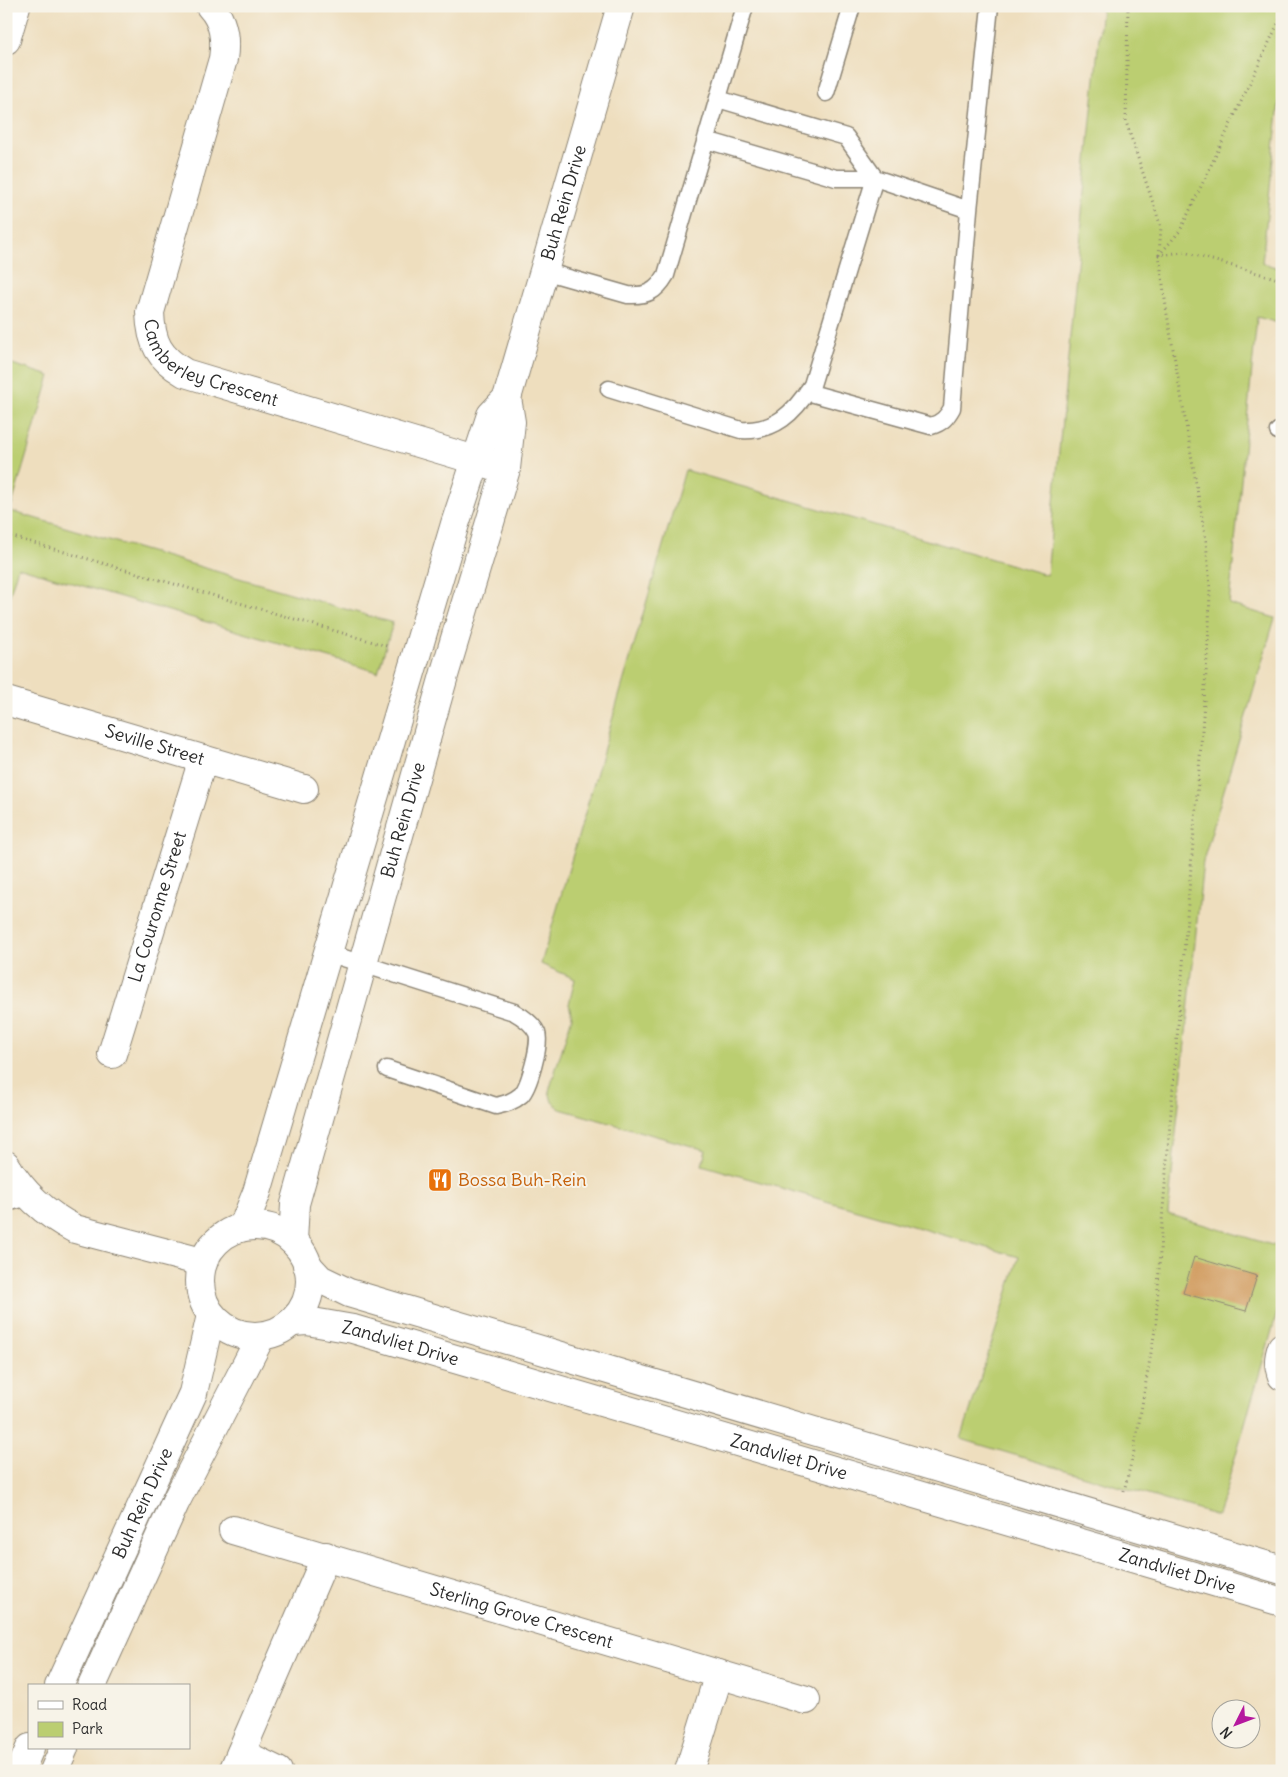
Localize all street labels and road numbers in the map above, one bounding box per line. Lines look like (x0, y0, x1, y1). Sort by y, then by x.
street label: Buh Rein Drive (536, 142, 591, 263)
street label: Camberley Crescent (139, 317, 281, 411)
street label: Seville Street (102, 719, 207, 770)
street label: Buh Rein Drive (376, 759, 430, 880)
street label: La Couronne Street (123, 828, 191, 985)
street label: Zandvliet Drive (340, 1315, 462, 1370)
street label: Zandvliet Drive (728, 1429, 850, 1485)
street label: Buh Rein Drive (107, 1444, 177, 1562)
street label: Zandvliet Drive (1116, 1543, 1239, 1599)
street label: Sterling Grove Crescent (427, 1577, 616, 1653)

